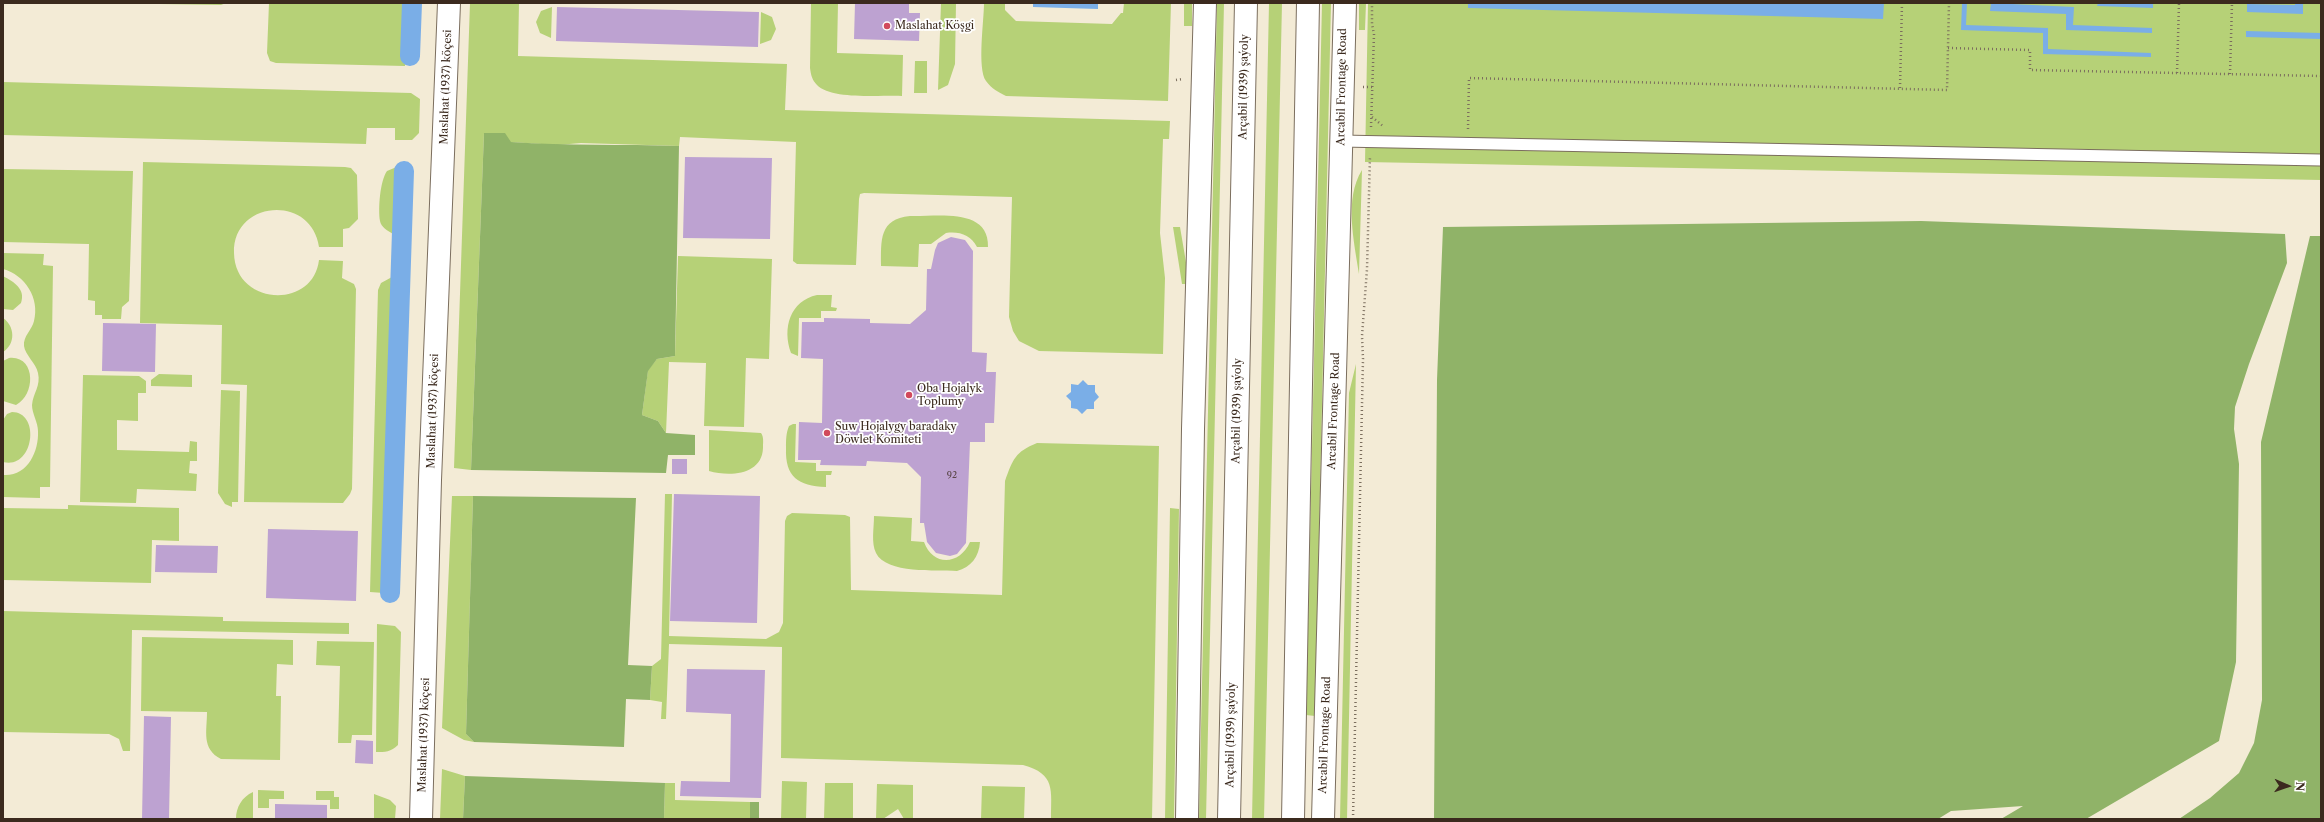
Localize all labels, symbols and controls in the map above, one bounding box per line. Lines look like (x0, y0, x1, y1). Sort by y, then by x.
place label: Maslahat Köşgi (895, 19, 974, 33)
marker: Maslahat Köşgi (882, 21, 892, 31)
street label: Arcabil Frontage Road (1334, 28, 1350, 146)
street label: Maslahat (1937) köçesi (437, 29, 455, 145)
street label: Arçabil (1939) şaýoly (1236, 34, 1252, 140)
street label: Arcabil Frontage Road (1325, 352, 1343, 470)
street label: Maslahat (1937) köçesi (424, 353, 442, 469)
street label: Arçabil (1939) şaýoly (1229, 358, 1245, 464)
place label: Oba Hojalyk Toplumy (917, 382, 982, 408)
marker: Oba Hojalyk Toplumy (904, 390, 914, 400)
place label: Suw Hojalygy baradaky Döwlet Komiteti (835, 420, 957, 446)
marker: Suw Hojalygy baradaky Döwlet Komiteti (822, 428, 832, 438)
house number: 92 (947, 470, 957, 480)
street label: Arcabil Frontage Road (1316, 676, 1334, 794)
street label: Maslahat (1937) köçesi (415, 677, 433, 793)
street label: Arçabil (1939) şaýoly (1223, 682, 1239, 788)
north arrow (2268, 766, 2308, 806)
text: N (2293, 781, 2307, 791)

